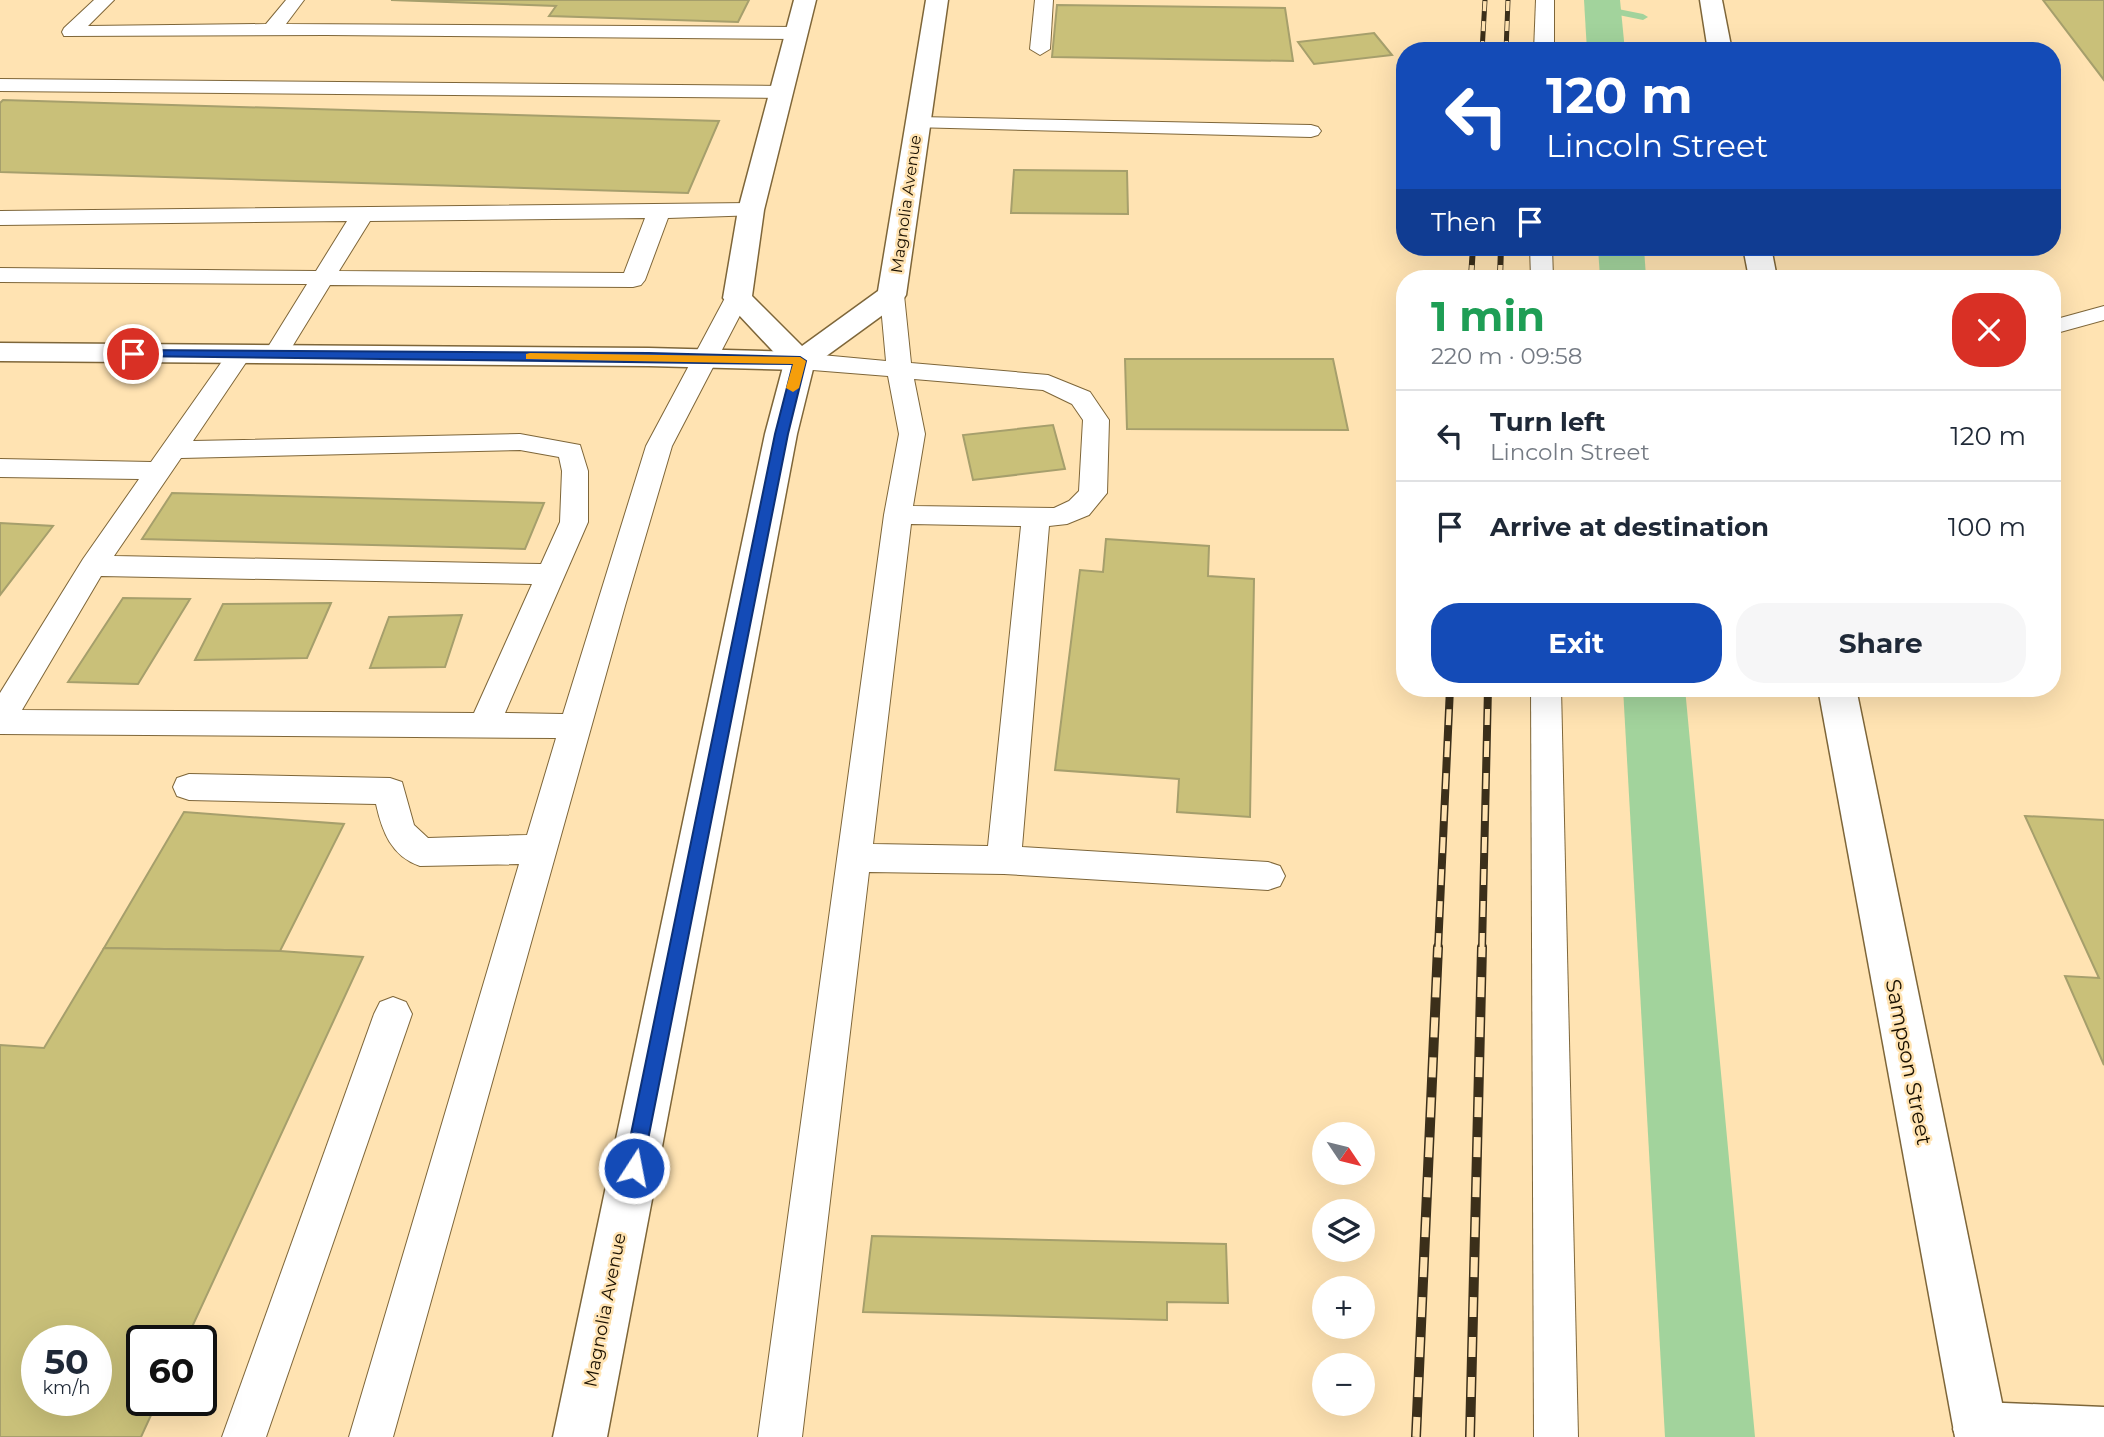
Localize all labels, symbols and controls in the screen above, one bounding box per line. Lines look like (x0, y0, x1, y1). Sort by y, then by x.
text: 120 m (1546, 66, 1693, 125)
icon: left (1431, 70, 1522, 161)
text: Lincoln Street (1546, 126, 1768, 165)
street label: Magnolia Avenue (887, 134, 925, 274)
icon: arrive (1511, 203, 1549, 241)
text: Then (1431, 206, 1497, 238)
text: 1 min (1431, 290, 1545, 342)
button: close (1952, 293, 2026, 367)
pin (103, 324, 163, 384)
icon: arrive (114, 335, 152, 373)
text: 220 m · 09:58 (1431, 342, 1582, 370)
text: Turn left (1490, 406, 1606, 438)
icon: left (1431, 417, 1469, 455)
text: 120 m (1950, 420, 2026, 452)
text: Lincoln Street (1490, 438, 1650, 466)
icon: arrive (1431, 508, 1469, 546)
text: Arrive at destination (1490, 511, 1769, 543)
text: 100 m (1948, 511, 2026, 543)
button: Exit (1431, 603, 1722, 683)
button: Share (1736, 603, 2026, 683)
street label: Sampson Street (1881, 977, 1937, 1147)
north arrow (1312, 1122, 1376, 1185)
map controls (1312, 1122, 1375, 1416)
position arrow (597, 1131, 671, 1205)
button: layers (1312, 1199, 1375, 1262)
street label: Magnolia Avenue (579, 1231, 631, 1389)
button: + (1312, 1276, 1375, 1339)
speed limit sign: 60 (126, 1325, 217, 1416)
text: 50 (44, 1340, 89, 1383)
button: − (1312, 1353, 1375, 1416)
text: km/h (42, 1377, 91, 1399)

